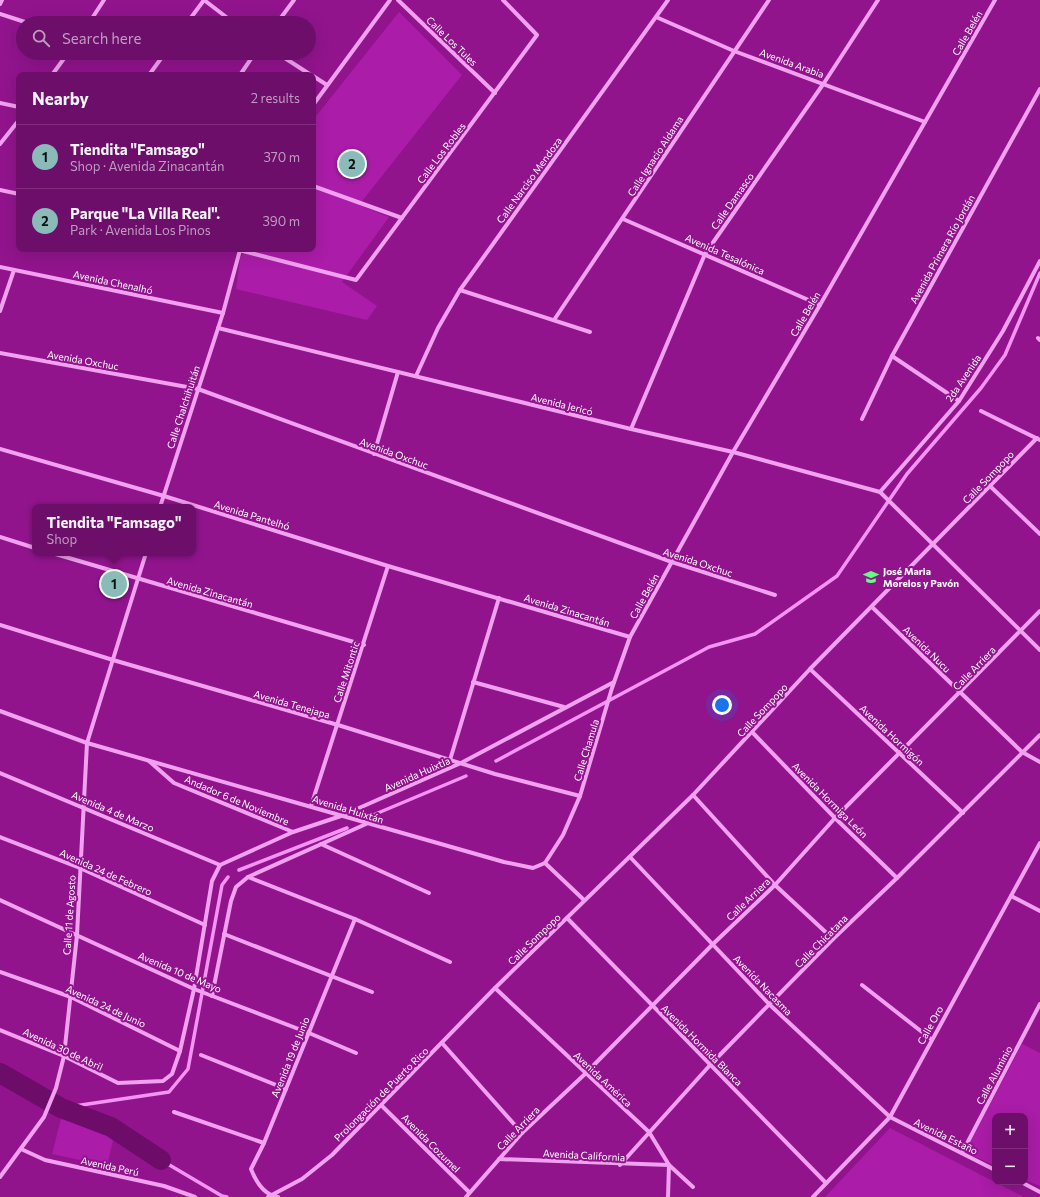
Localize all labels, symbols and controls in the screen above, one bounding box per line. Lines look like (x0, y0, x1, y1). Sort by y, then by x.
street label: Calle Belén (949, 9, 985, 57)
street label: Calle Los Tules (424, 14, 480, 69)
search box (16, 16, 316, 60)
icon: search (30, 27, 52, 49)
text: Search here (62, 29, 141, 47)
street label: Avenida Arabia (758, 46, 826, 80)
text: Nearby (32, 88, 89, 109)
text: 2 results (251, 90, 300, 106)
street label: Calle Ignacio Aldama (625, 114, 685, 198)
street label: Calle Los Robles (414, 120, 468, 186)
street label: Calle Narciso Mendoza (494, 135, 564, 225)
text: Tiendita "Famsago" (70, 140, 205, 158)
text: 1 (42, 149, 48, 165)
text: 370 m (263, 149, 300, 165)
pin: 2 (339, 149, 365, 179)
text: Shop · Avenida Zinacantán (70, 158, 224, 174)
street label: Calle Damasco (708, 170, 756, 232)
street label: Avenida Primera Río Jordán (907, 193, 977, 305)
text: Parque "La Villa Real". (70, 204, 220, 222)
text: 2 (41, 213, 49, 229)
text: 390 m (262, 213, 300, 229)
text: Park · Avenida Los Pinos (70, 222, 211, 238)
street label: Avenida Tesalónica (683, 231, 767, 277)
street label: Avenida Chenalhó (72, 268, 154, 296)
street label: Calle Belén (787, 290, 823, 338)
street label: Avenida Oxchuc (46, 348, 120, 372)
street label: 2da Avenida (943, 352, 983, 404)
street label: Calle Chalchihuitán (164, 364, 202, 450)
street label: Avenida Jericó (530, 390, 594, 418)
street label: Avenida Oxchuc (358, 435, 430, 471)
street label: Calle Sompopo (960, 448, 1016, 506)
street label: Avenida Pantelhó (213, 498, 291, 532)
popup (32, 504, 196, 556)
text: Tiendita "Famsago" (47, 513, 181, 531)
text: Shop (47, 531, 77, 547)
street label: Avenida Oxchuc (662, 545, 734, 579)
place label: José Maria Morelos y Pavón (883, 565, 959, 589)
school or university icon: José Maria Morelos y Pavón (862, 568, 880, 586)
pin: 1 (101, 569, 127, 599)
street label: Calle Belén (627, 571, 661, 621)
street label: Avenida Zinacantán (166, 574, 254, 610)
street label: Avenida Zinacantán (523, 591, 611, 629)
street label: Avenida Nucu (901, 623, 953, 675)
street label: Calle Mitontic (330, 640, 362, 704)
street label: Calle Arriera (950, 644, 998, 692)
street label: Calle Sompopo (734, 681, 790, 739)
street label: Avenida Tenejapa (252, 687, 332, 721)
your location (712, 695, 732, 715)
street label: Avenida Hormigón (857, 702, 927, 768)
street label: Calle Chamula (571, 718, 601, 782)
street label: Avenida Huixtla (382, 754, 452, 794)
street label: Avenida Hormiga León (790, 760, 870, 840)
street label: Andador 6 de Noviembre (183, 773, 291, 827)
street label: Avenida 4 de Marzo (70, 788, 156, 834)
street label: Avenida Huixtán (311, 792, 385, 826)
street label: Avenida 24 de Febrero (58, 846, 154, 898)
street label: Calle 11 de Agosto (60, 875, 78, 955)
street label: Calle Arriera (724, 875, 772, 923)
street label: Calle Sompopo (505, 911, 563, 967)
street label: Calle Chicatana (792, 912, 850, 970)
street label: Avenida 10 de Mayo (137, 949, 223, 995)
street label: Avenida Nacasma (731, 952, 795, 1018)
street label: Avenida 24 de Junio (64, 982, 148, 1030)
street label: Avenida Hormida Blanca (659, 1002, 745, 1088)
street label: Calle Oro (914, 1004, 946, 1046)
street label: Avenida 19 de Junio (268, 1015, 312, 1099)
street label: Avenida 30 de Abril (21, 1025, 105, 1073)
street label: Calle Aluminio (973, 1043, 1015, 1106)
street label: Prolongación de Puerto Rico (331, 1044, 431, 1144)
street label: Avenida América (571, 1049, 635, 1109)
street label: Calle Arriera (494, 1104, 542, 1152)
street label: Avenida Cozumel (399, 1111, 463, 1175)
map controls (992, 1113, 1028, 1185)
button: + (992, 1113, 1028, 1149)
street label: Avenida Estaño (912, 1115, 980, 1157)
street label: Avenida California (543, 1147, 625, 1163)
button: − (992, 1149, 1028, 1185)
street label: Avenida Perú (80, 1154, 140, 1178)

